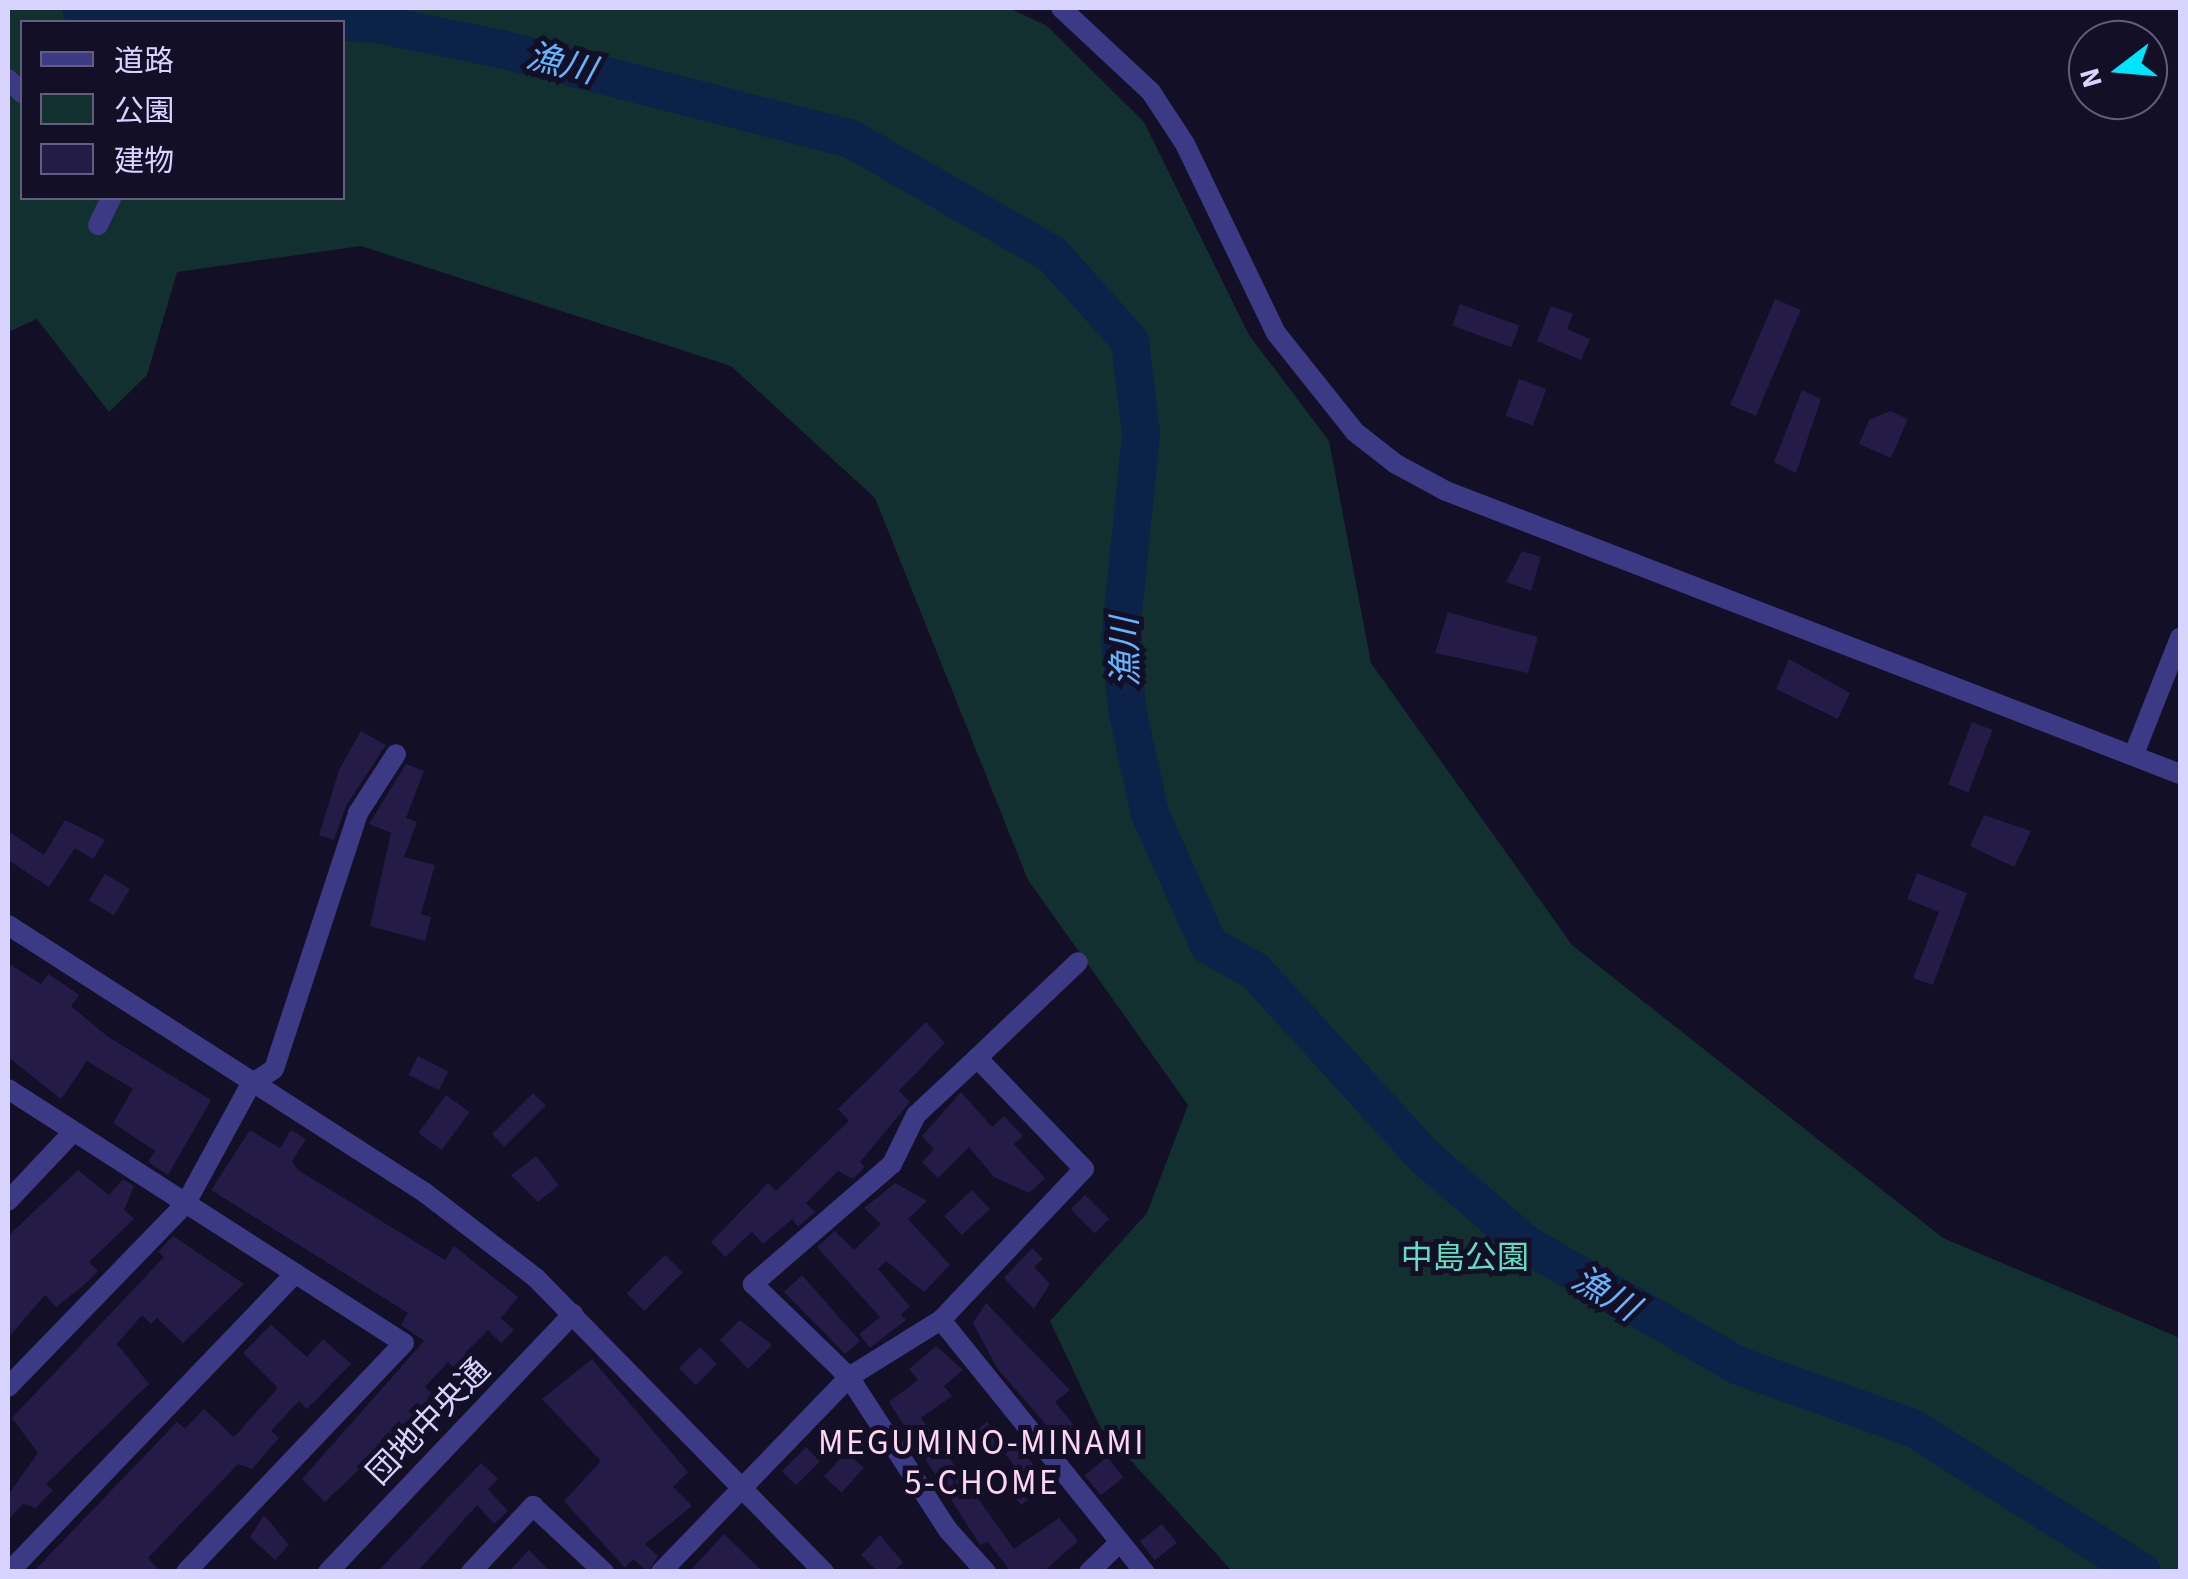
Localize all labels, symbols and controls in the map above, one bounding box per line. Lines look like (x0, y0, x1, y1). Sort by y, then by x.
legend (20, 20, 345, 200)
north arrow (2068, 20, 2168, 120)
water label: 漁川 (522, 35, 600, 93)
text: 道路 (114, 40, 174, 83)
text: N (2069, 63, 2113, 92)
text: 公園 (114, 90, 174, 133)
text: 建物 (114, 140, 174, 183)
water label: 漁川 (1104, 617, 1148, 687)
park label: 中島公園 (1401, 1239, 1529, 1277)
water label: 漁川 (1564, 1258, 1646, 1330)
street label: 団地中央通 (360, 1351, 498, 1493)
district label: MEGUMINO-MINAMI 5-CHOME (818, 1422, 1146, 1504)

